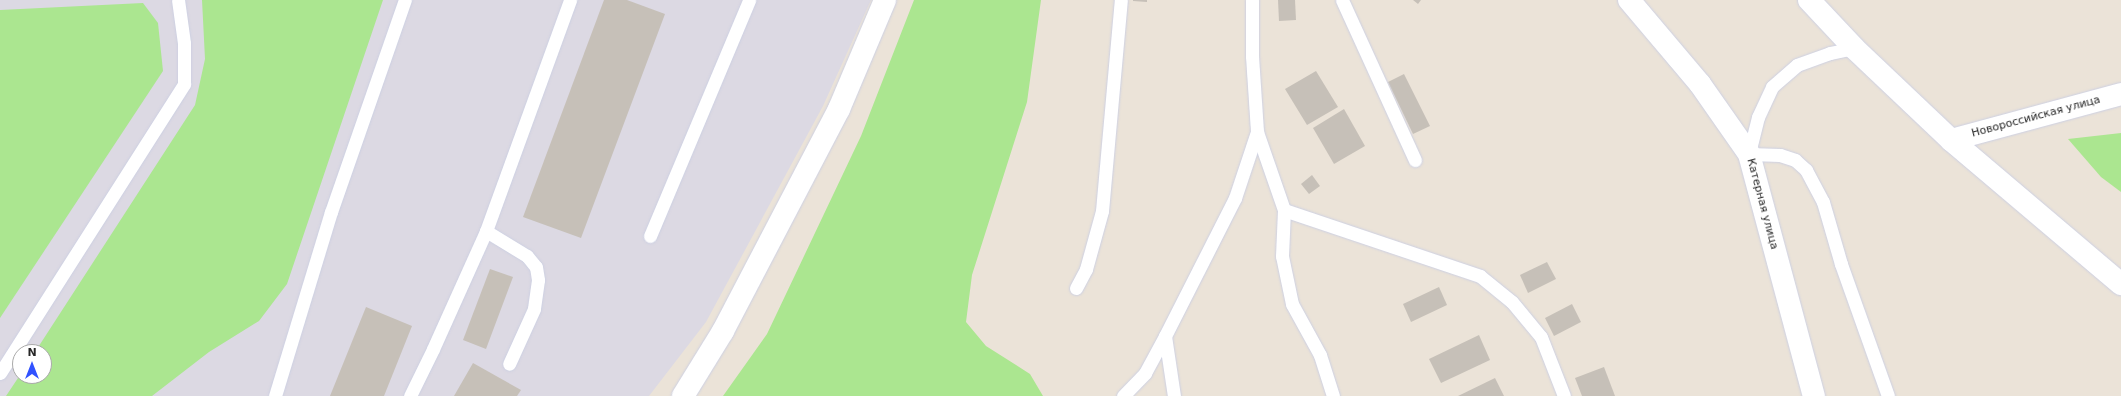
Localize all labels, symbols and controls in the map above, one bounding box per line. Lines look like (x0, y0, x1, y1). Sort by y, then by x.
street label: Новороссийская улица (1970, 93, 2102, 141)
street label: Катерная улица (1744, 157, 1780, 251)
north arrow (12, 344, 52, 384)
text: N (27, 346, 37, 359)

